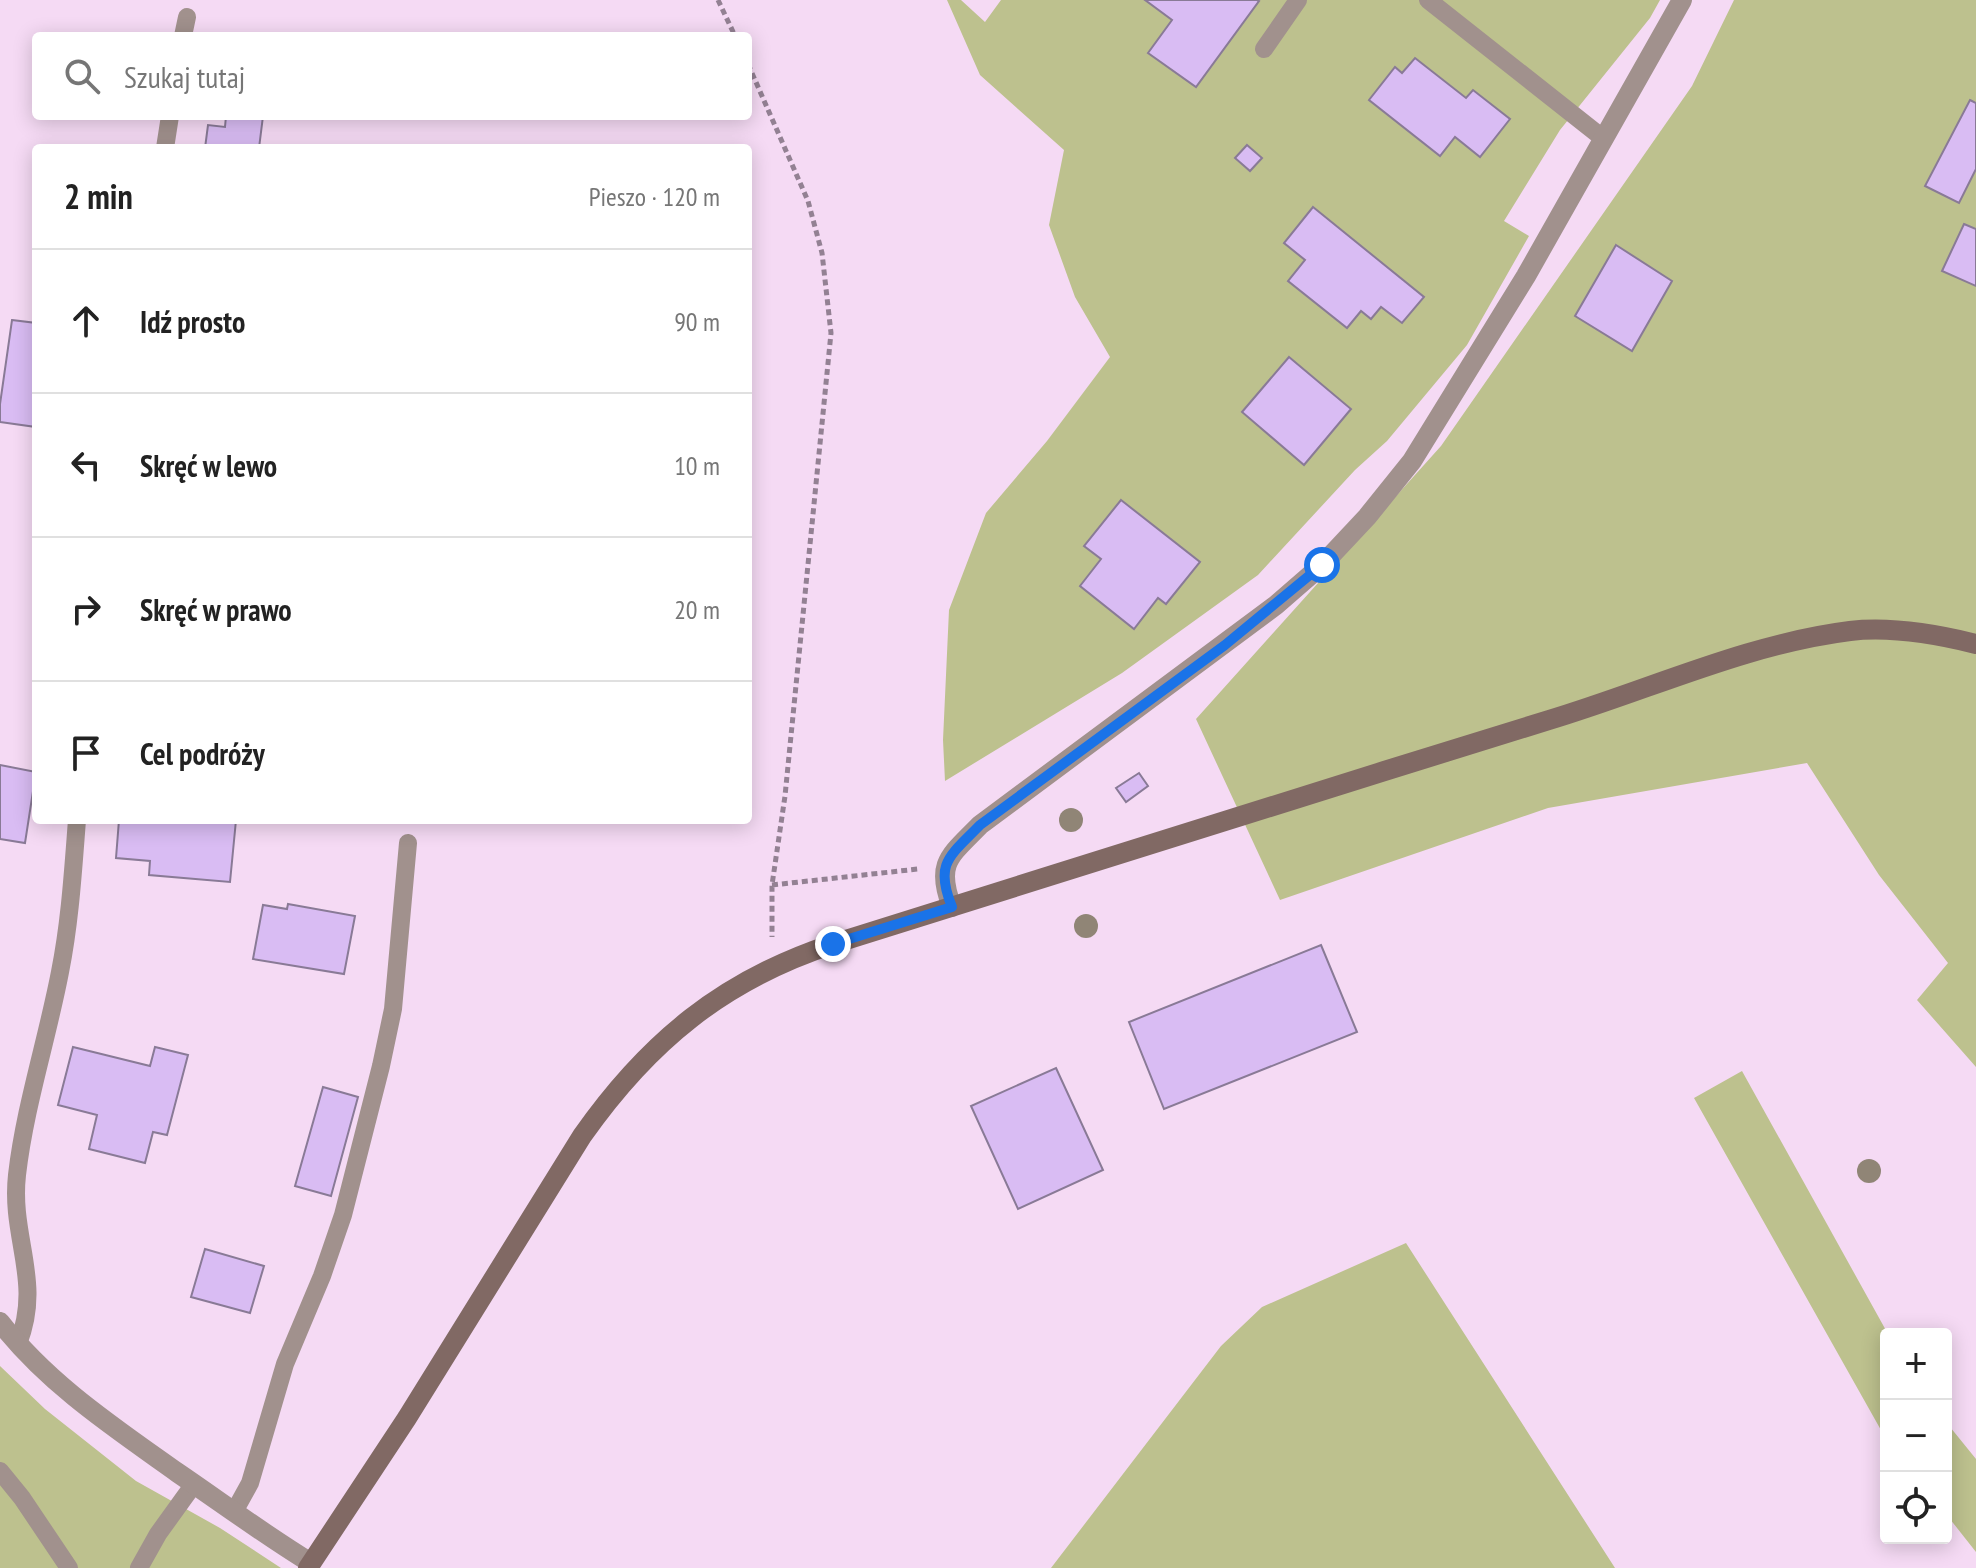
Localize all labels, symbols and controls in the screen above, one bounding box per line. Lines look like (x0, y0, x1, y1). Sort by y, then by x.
search box (32, 32, 752, 120)
icon: search (60, 54, 104, 98)
text: Szukaj tutaj (124, 57, 245, 96)
text: 2 min (64, 174, 133, 218)
text: Pieszo · 120 m (589, 180, 720, 213)
icon: ahead (64, 299, 108, 343)
text: Idź prosto (140, 302, 245, 341)
text: 90 m (674, 305, 720, 338)
icon: left (64, 443, 108, 487)
text: Skręć w lewo (140, 446, 277, 485)
text: 10 m (674, 449, 720, 482)
route start (1304, 547, 1340, 583)
icon: right (64, 587, 108, 631)
text: Skręć w prawo (140, 590, 292, 629)
text: 20 m (674, 593, 720, 626)
icon: arrive (64, 731, 108, 775)
text: Cel podróży (140, 734, 265, 773)
route end (815, 926, 851, 962)
map controls (1880, 1328, 1952, 1544)
button: + (1880, 1328, 1952, 1400)
button: − (1880, 1400, 1952, 1472)
button: locate (1880, 1472, 1952, 1544)

